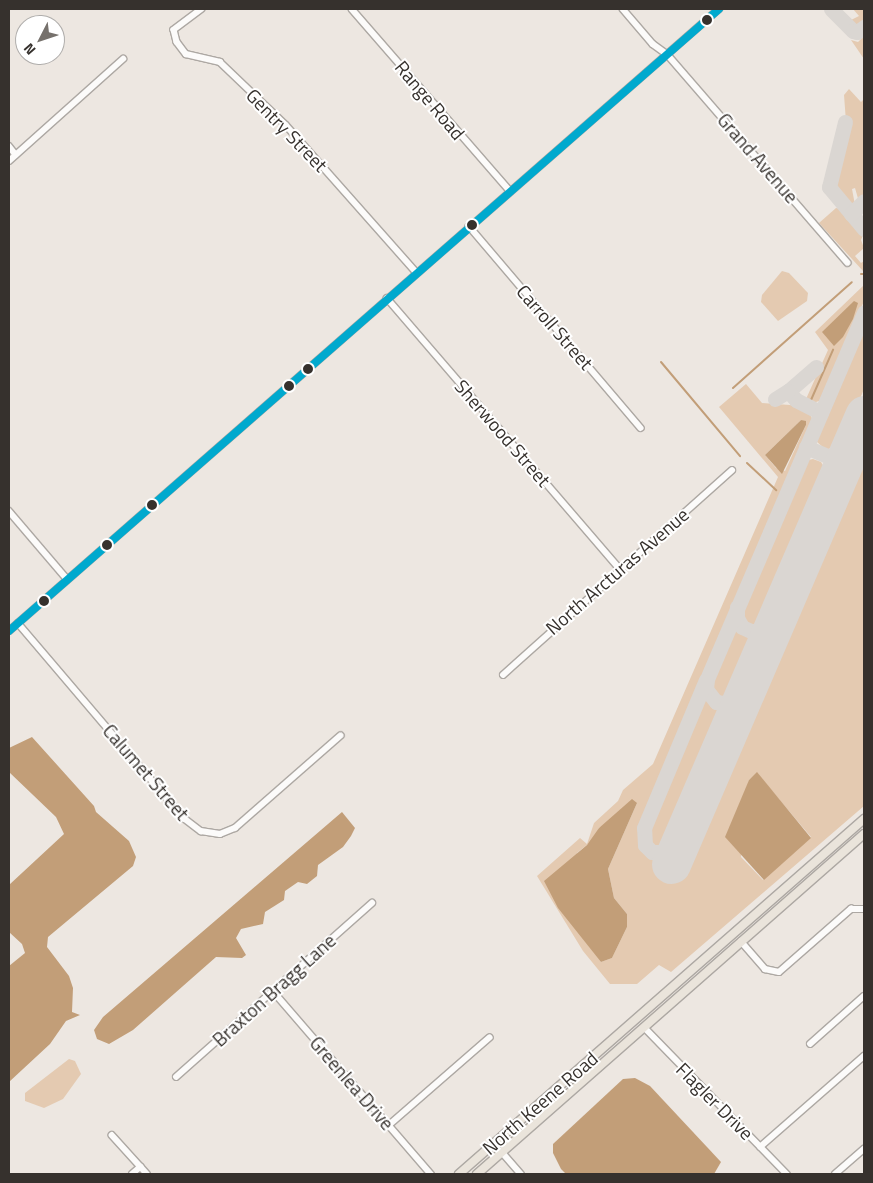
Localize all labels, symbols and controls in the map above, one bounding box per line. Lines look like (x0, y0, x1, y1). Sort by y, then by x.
north arrow (15, 15, 65, 65)
unlabelled marker (702, 15, 712, 25)
text: N (18, 39, 40, 60)
street label: Range Road (390, 56, 470, 144)
street label: Gentry Street (242, 84, 332, 176)
street label: Grand Avenue (713, 108, 803, 208)
unlabelled marker (467, 220, 477, 230)
street label: Carroll Street (512, 280, 598, 374)
unlabelled marker (303, 364, 313, 374)
street label: Sherwood Street (450, 375, 556, 491)
unlabelled marker (284, 381, 294, 391)
unlabelled marker (147, 500, 157, 510)
street label: North Arcturas Avenue (541, 503, 693, 639)
unlabelled marker (102, 540, 112, 550)
unlabelled marker (39, 596, 49, 606)
street label: Calumet Street (98, 719, 194, 825)
street label: Braxton Bragg Lane (208, 929, 340, 1051)
street label: Greenlea Drive (305, 1031, 399, 1135)
street label: North Keene Road (478, 1047, 602, 1159)
street label: Flagler Drive (672, 1058, 758, 1144)

